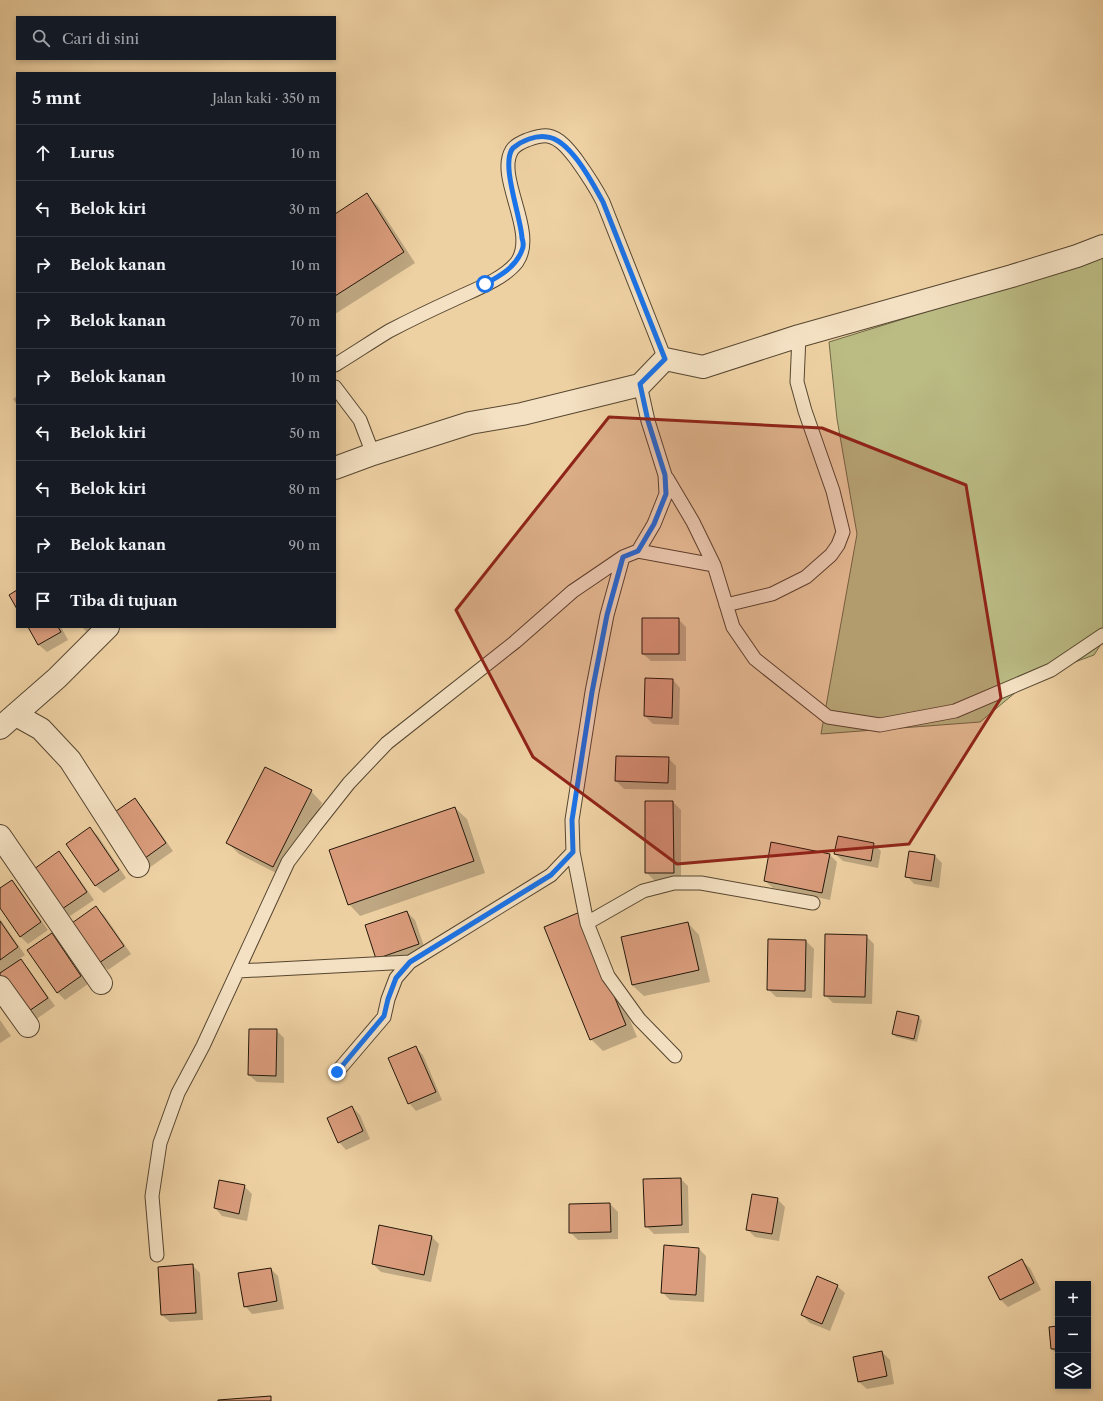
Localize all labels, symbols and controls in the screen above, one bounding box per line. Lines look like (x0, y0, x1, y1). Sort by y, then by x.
search box (16, 16, 336, 60)
icon: search (30, 27, 52, 49)
text: Cari di sini (62, 29, 139, 48)
text: 5 mnt (32, 88, 81, 108)
text: Jalan kaki · 350 m (212, 90, 320, 106)
icon: ahead (32, 142, 54, 164)
text: Lurus (70, 143, 115, 162)
text: 10 m (291, 145, 320, 161)
icon: left (32, 198, 54, 220)
text: Belok kiri (70, 199, 146, 218)
text: 30 m (289, 201, 320, 217)
icon: right (32, 254, 54, 276)
text: Belok kanan (70, 255, 166, 274)
text: 10 m (291, 257, 320, 273)
route start (476, 275, 494, 293)
icon: right (32, 310, 54, 332)
text: Belok kanan (70, 311, 166, 330)
text: 70 m (290, 313, 320, 329)
icon: right (32, 366, 54, 388)
text: Belok kanan (70, 367, 166, 386)
text: 10 m (291, 369, 320, 385)
icon: left (32, 422, 54, 444)
text: Belok kiri (70, 423, 146, 442)
text: 50 m (289, 425, 320, 441)
icon: left (32, 478, 54, 500)
text: Belok kiri (70, 479, 146, 498)
text: 80 m (288, 481, 320, 497)
icon: right (32, 534, 54, 556)
text: Belok kanan (70, 535, 166, 554)
text: 90 m (289, 537, 320, 553)
icon: arrive (32, 590, 54, 612)
text: Tiba di tujuan (70, 591, 178, 610)
route end (328, 1063, 346, 1081)
map controls (1055, 1281, 1091, 1389)
button: + (1055, 1281, 1091, 1317)
button: − (1055, 1317, 1091, 1353)
button: layers (1055, 1353, 1091, 1389)

